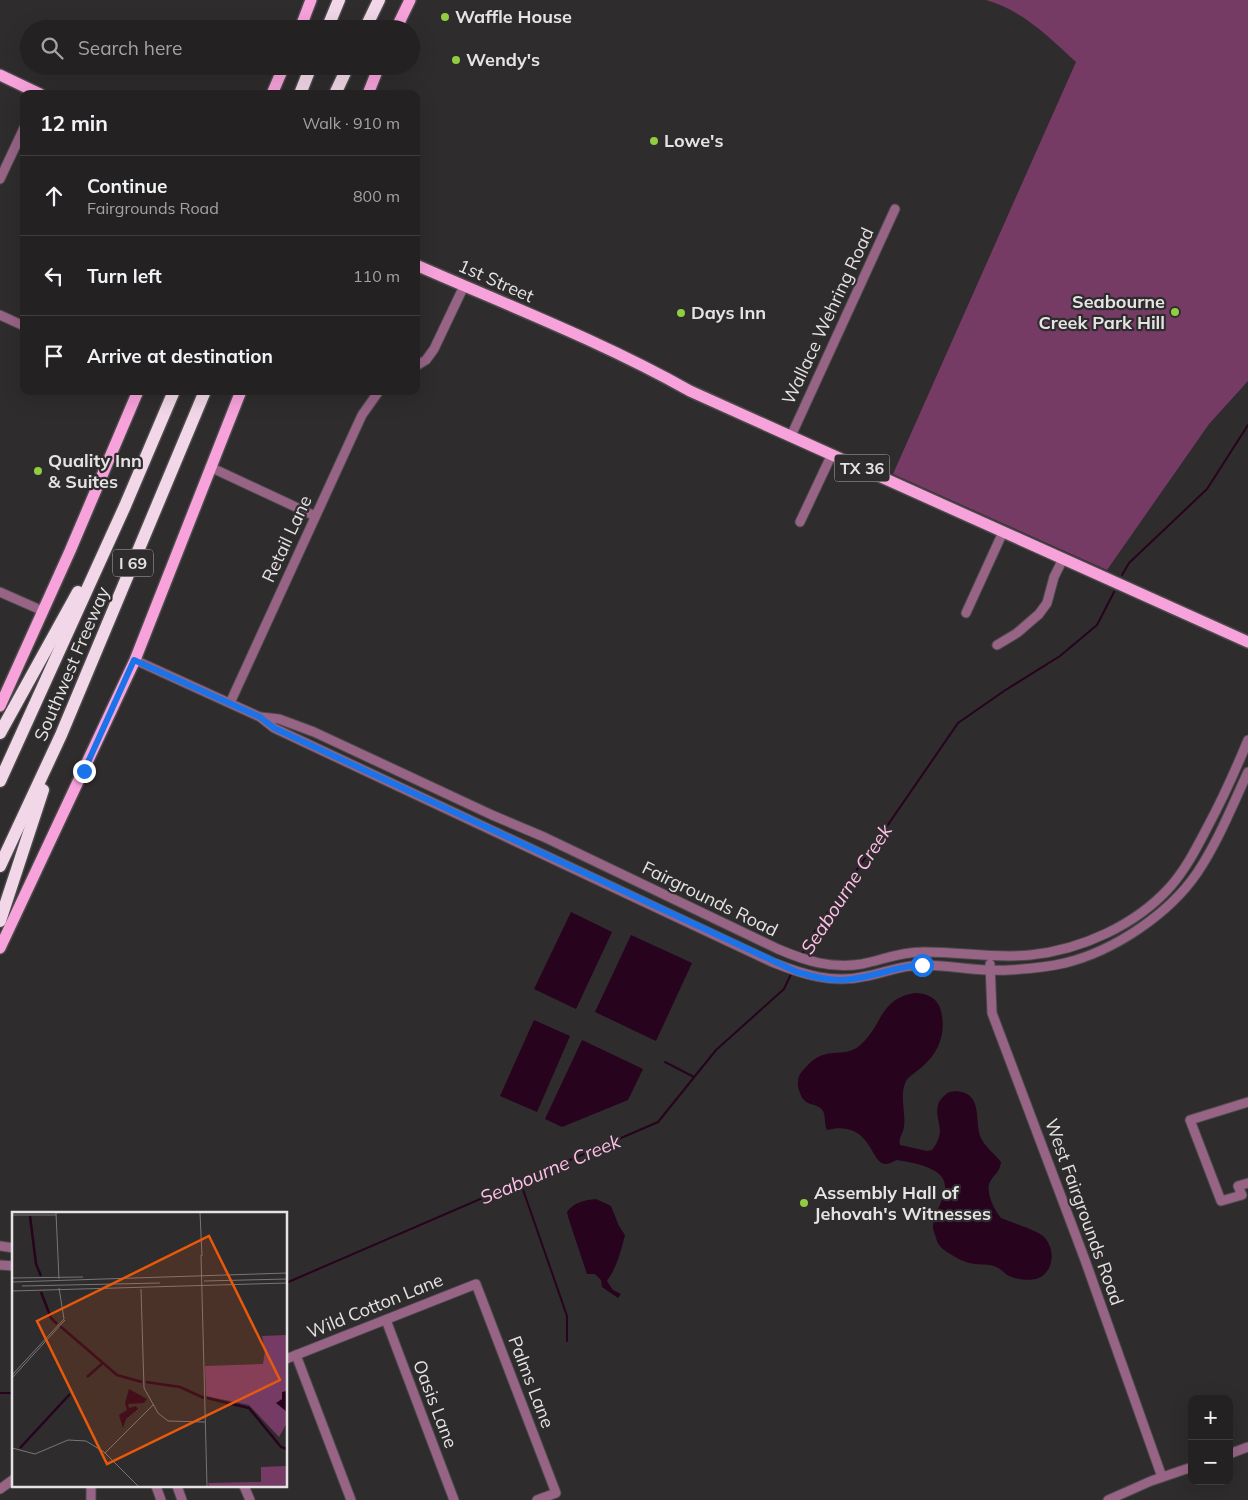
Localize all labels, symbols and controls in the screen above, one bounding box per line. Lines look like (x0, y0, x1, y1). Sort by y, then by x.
place label: Waffle House (455, 5, 572, 28)
marker: Waffle House (439, 11, 451, 23)
search box (20, 20, 420, 75)
icon: search (38, 34, 66, 62)
text: Search here (78, 36, 182, 60)
place label: Wendy's (466, 48, 540, 71)
marker: Wendy's (450, 54, 462, 66)
text: 12 min (40, 110, 108, 136)
text: Walk · 910 m (302, 113, 400, 133)
place label: Lowe's (664, 129, 723, 152)
marker: Lowe's (648, 135, 660, 147)
text: Continue (87, 174, 167, 198)
icon: ahead (40, 182, 68, 210)
text: 800 m (353, 186, 400, 206)
text: Fairgrounds Road (87, 198, 219, 218)
street label: Wallace Wehring Road (776, 224, 879, 408)
street label: 1st Street (455, 254, 538, 307)
icon: left (40, 262, 68, 290)
text: Turn left (87, 264, 162, 288)
text: 110 m (353, 266, 400, 286)
place label: Seabourne Creek Park Hill (1038, 290, 1165, 334)
place label: Days Inn (691, 301, 766, 324)
marker: Seabourne Creek Park Hill (1169, 306, 1181, 318)
marker: Days Inn (675, 307, 687, 319)
icon: arrive (40, 342, 68, 370)
text: Arrive at destination (87, 344, 273, 368)
place label: Quality Inn & Suites (48, 449, 142, 493)
road number: TX 36 (834, 454, 890, 482)
marker: Quality Inn & Suites (32, 465, 44, 477)
street label: Retail Lane (256, 492, 317, 586)
road number: I 69 (113, 550, 153, 576)
street label: Southwest Freeway (29, 583, 115, 744)
route end (73, 760, 96, 783)
water label: Seabourne Creek (795, 818, 898, 959)
street label: Fairgrounds Road (639, 856, 782, 941)
route start (911, 954, 934, 977)
street label: West Fairgrounds Road (1040, 1115, 1129, 1308)
water label: Seabourne Creek (476, 1128, 625, 1209)
place label: Assembly Hall of Jehovah's Witnesses (814, 1181, 991, 1225)
marker: Assembly Hall of Jehovah's Witnesses (798, 1197, 810, 1209)
inset map (12, 1212, 288, 1488)
street label: Wild Cotton Lane (303, 1268, 446, 1343)
street label: Palms Lane (503, 1333, 560, 1431)
street label: Oasis Lane (408, 1357, 463, 1451)
map controls (1188, 1395, 1233, 1485)
button: + (1188, 1395, 1233, 1440)
button: − (1188, 1440, 1233, 1485)

